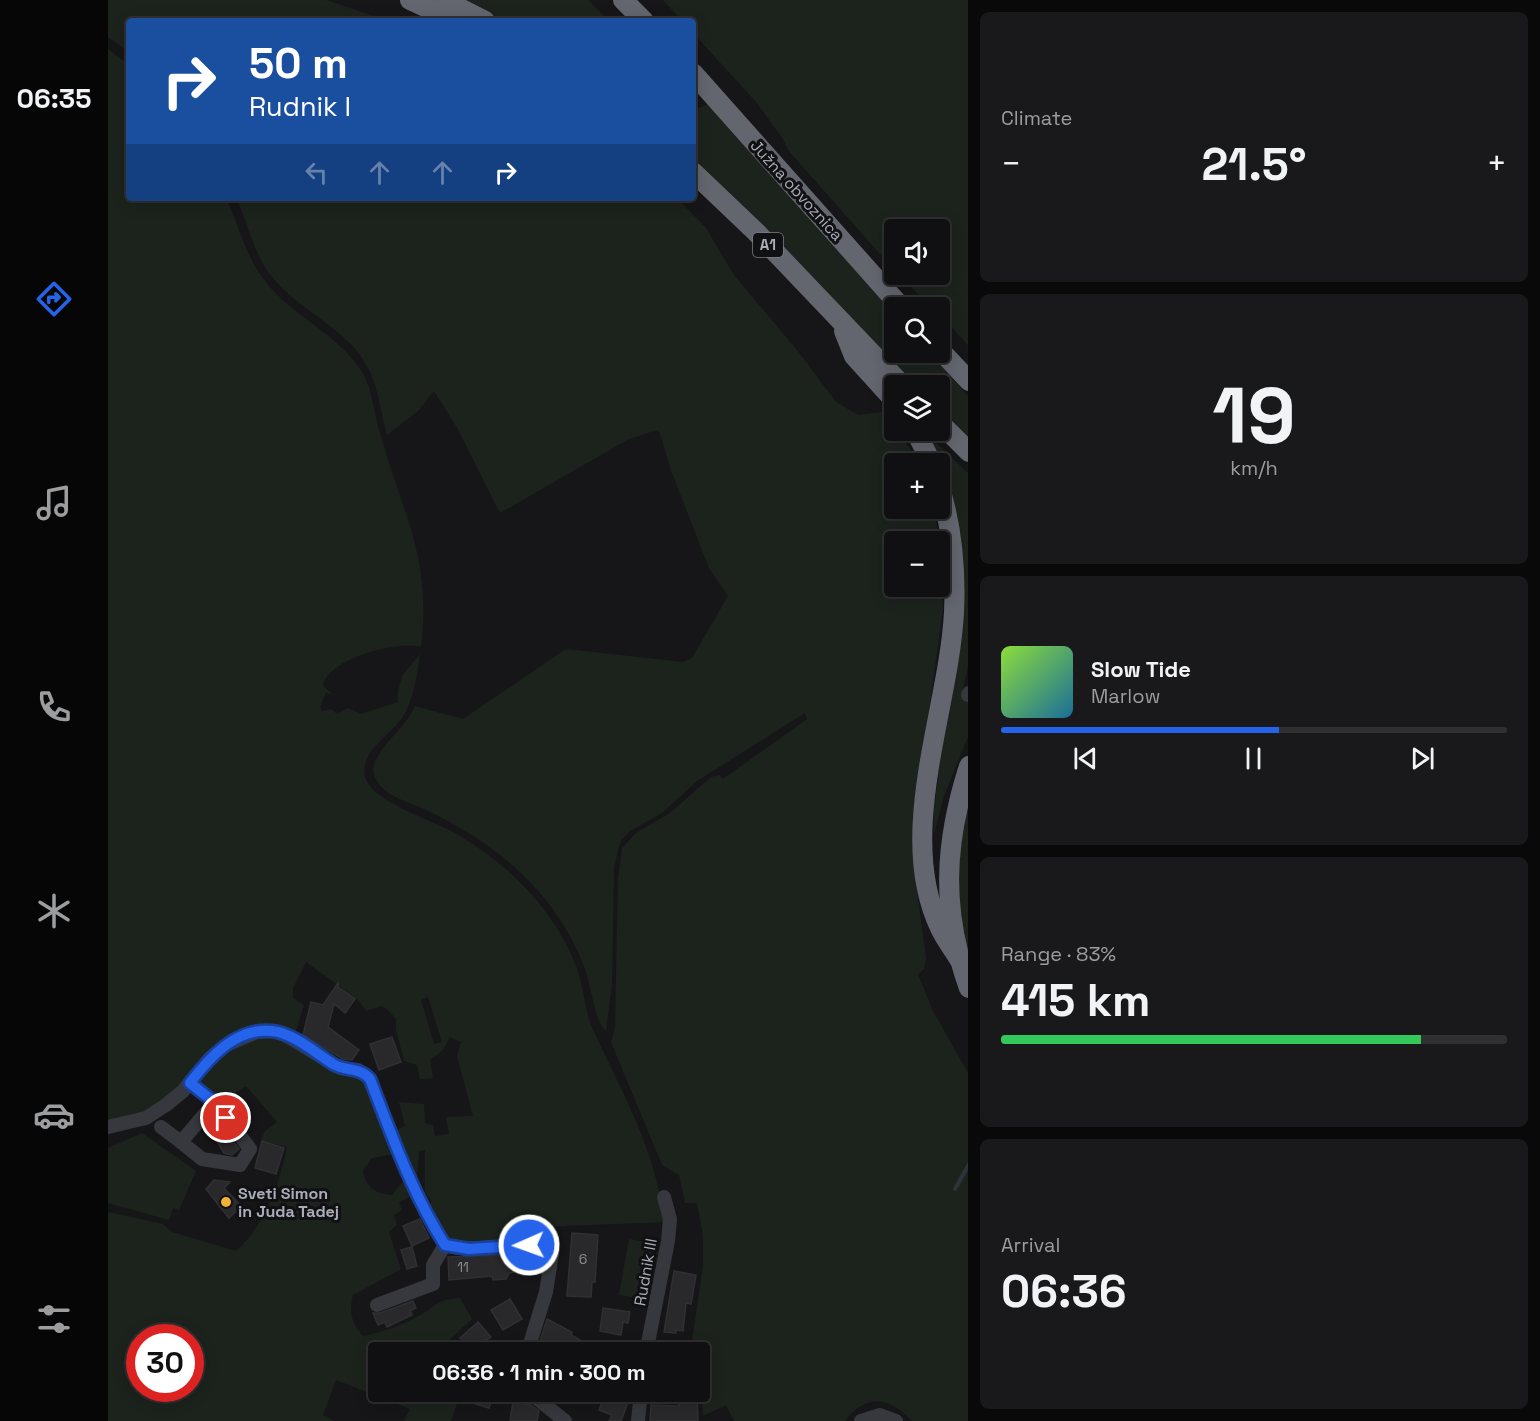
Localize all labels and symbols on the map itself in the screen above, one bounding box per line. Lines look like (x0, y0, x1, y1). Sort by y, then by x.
street label: Južna obvoznica (746, 135, 848, 245)
road number: A1 (753, 233, 783, 257)
pin (200, 1092, 251, 1143)
place label: Sveti Simon in Juda Tadej (238, 1183, 339, 1222)
marker: Sveti Simon in Juda Tadej (219, 1195, 233, 1209)
position arrow (497, 1213, 561, 1277)
street label: Rudnik III (629, 1237, 662, 1308)
house number: 6 (579, 1250, 587, 1268)
house number: 11 (457, 1258, 469, 1276)
speed limit sign: 30 (126, 1324, 204, 1402)

